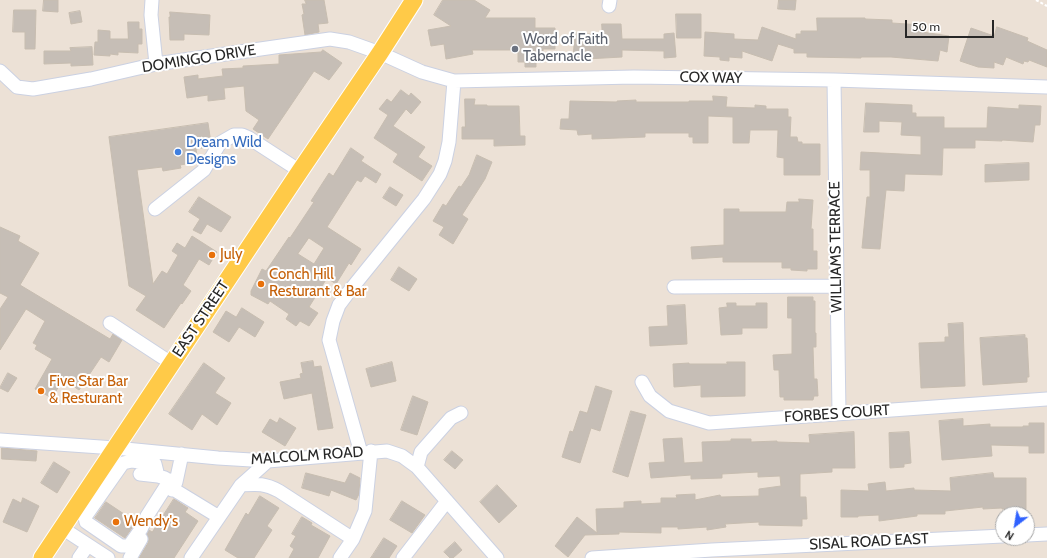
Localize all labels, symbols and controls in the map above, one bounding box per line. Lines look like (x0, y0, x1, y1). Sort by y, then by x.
scale bar (907, 12, 996, 38)
text: 50 m (912, 19, 940, 34)
place label: Word of Faith Tabernacle (523, 31, 608, 66)
street label: DOMINGO DRIVE (141, 41, 257, 77)
marker: Word of Faith Tabernacle (510, 44, 520, 54)
street label: COX WAY (679, 68, 743, 88)
place label: Dream Wild Designs (186, 134, 262, 169)
marker: Dream Wild Designs (173, 147, 183, 157)
street label: WILLIAMS TERRACE (826, 181, 846, 313)
place label: July (220, 246, 243, 264)
marker: July (207, 250, 217, 260)
place label: Conch Hill Resturant & Bar (269, 266, 367, 301)
street label: EAST STREET (169, 277, 233, 361)
marker: Conch Hill Resturant & Bar (256, 279, 266, 289)
place label: Five Star Bar & Resturant (49, 373, 128, 408)
marker: Five Star Bar & Resturant (36, 386, 46, 396)
street label: FORBES COURT (783, 401, 891, 427)
street label: MALCOLM ROAD (250, 443, 364, 469)
north arrow (995, 506, 1035, 546)
place label: Wendy's (124, 513, 178, 531)
marker: Wendy's (111, 517, 121, 527)
text: N (1002, 527, 1016, 543)
street label: SISAL ROAD EAST (809, 530, 929, 554)

